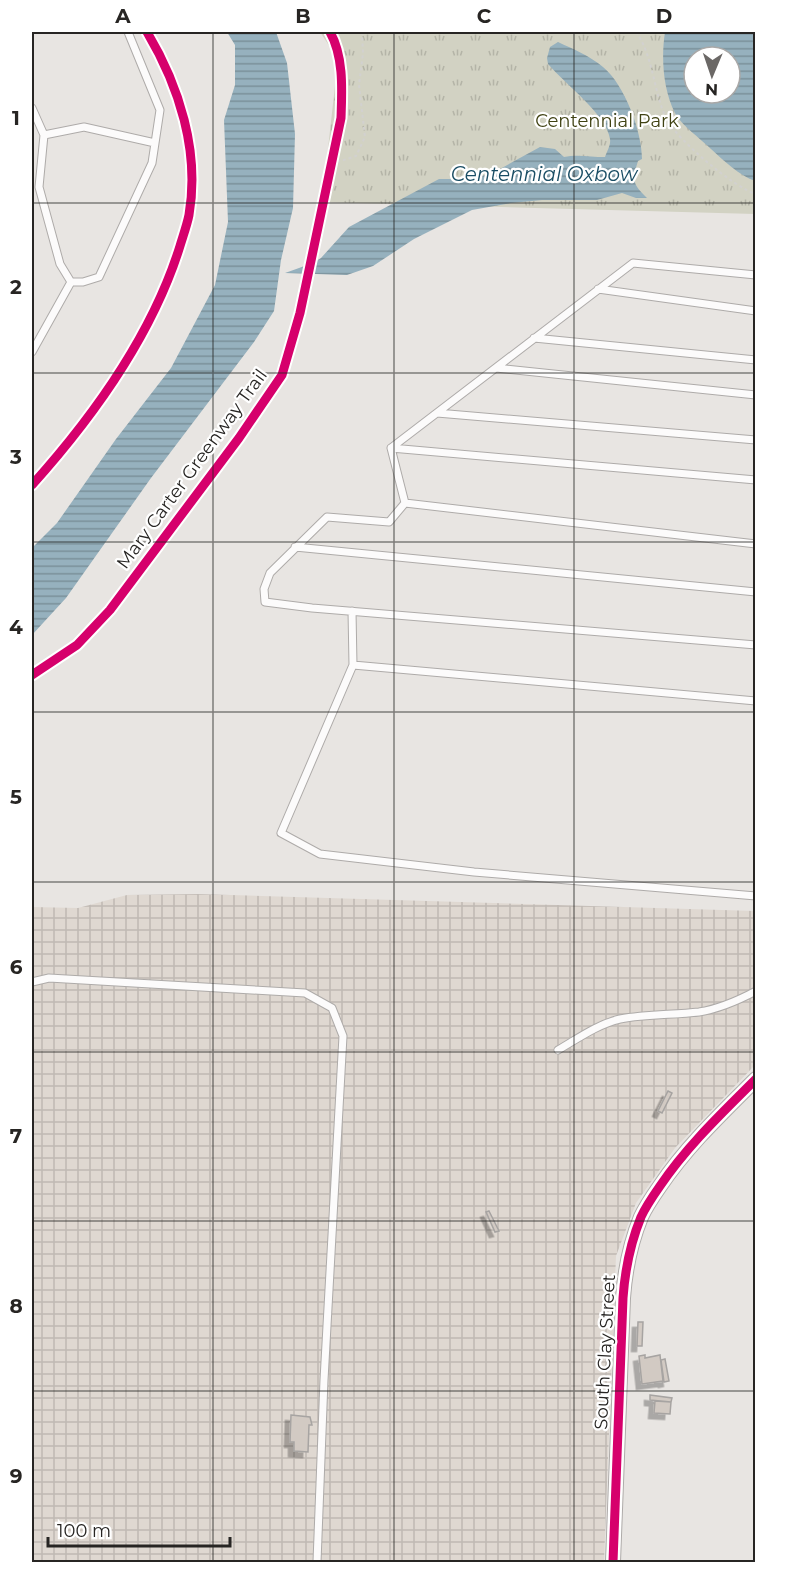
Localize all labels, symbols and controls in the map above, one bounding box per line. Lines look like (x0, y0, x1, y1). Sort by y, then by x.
text: A (114, 4, 131, 28)
text: B (295, 4, 311, 28)
text: C (477, 4, 492, 28)
text: D (656, 4, 672, 28)
north arrow (682, 45, 742, 105)
text: N (705, 80, 718, 99)
text: 1 (12, 106, 20, 130)
park label: Centennial Park (535, 110, 679, 132)
water label: Centennial Oxbow (451, 162, 639, 186)
text: 2 (10, 275, 22, 299)
street label: Mary Carter Greenway Trail (112, 365, 272, 573)
text: 3 (9, 445, 22, 469)
text: 4 (9, 615, 23, 639)
text: 5 (10, 785, 22, 809)
text: 6 (10, 955, 23, 979)
text: 7 (10, 1124, 22, 1148)
street label: South Clay Street (590, 1274, 620, 1430)
text: 8 (9, 1294, 23, 1318)
text: 9 (10, 1464, 22, 1488)
scale bar (48, 1510, 230, 1548)
text: 100 m (57, 1520, 111, 1542)

